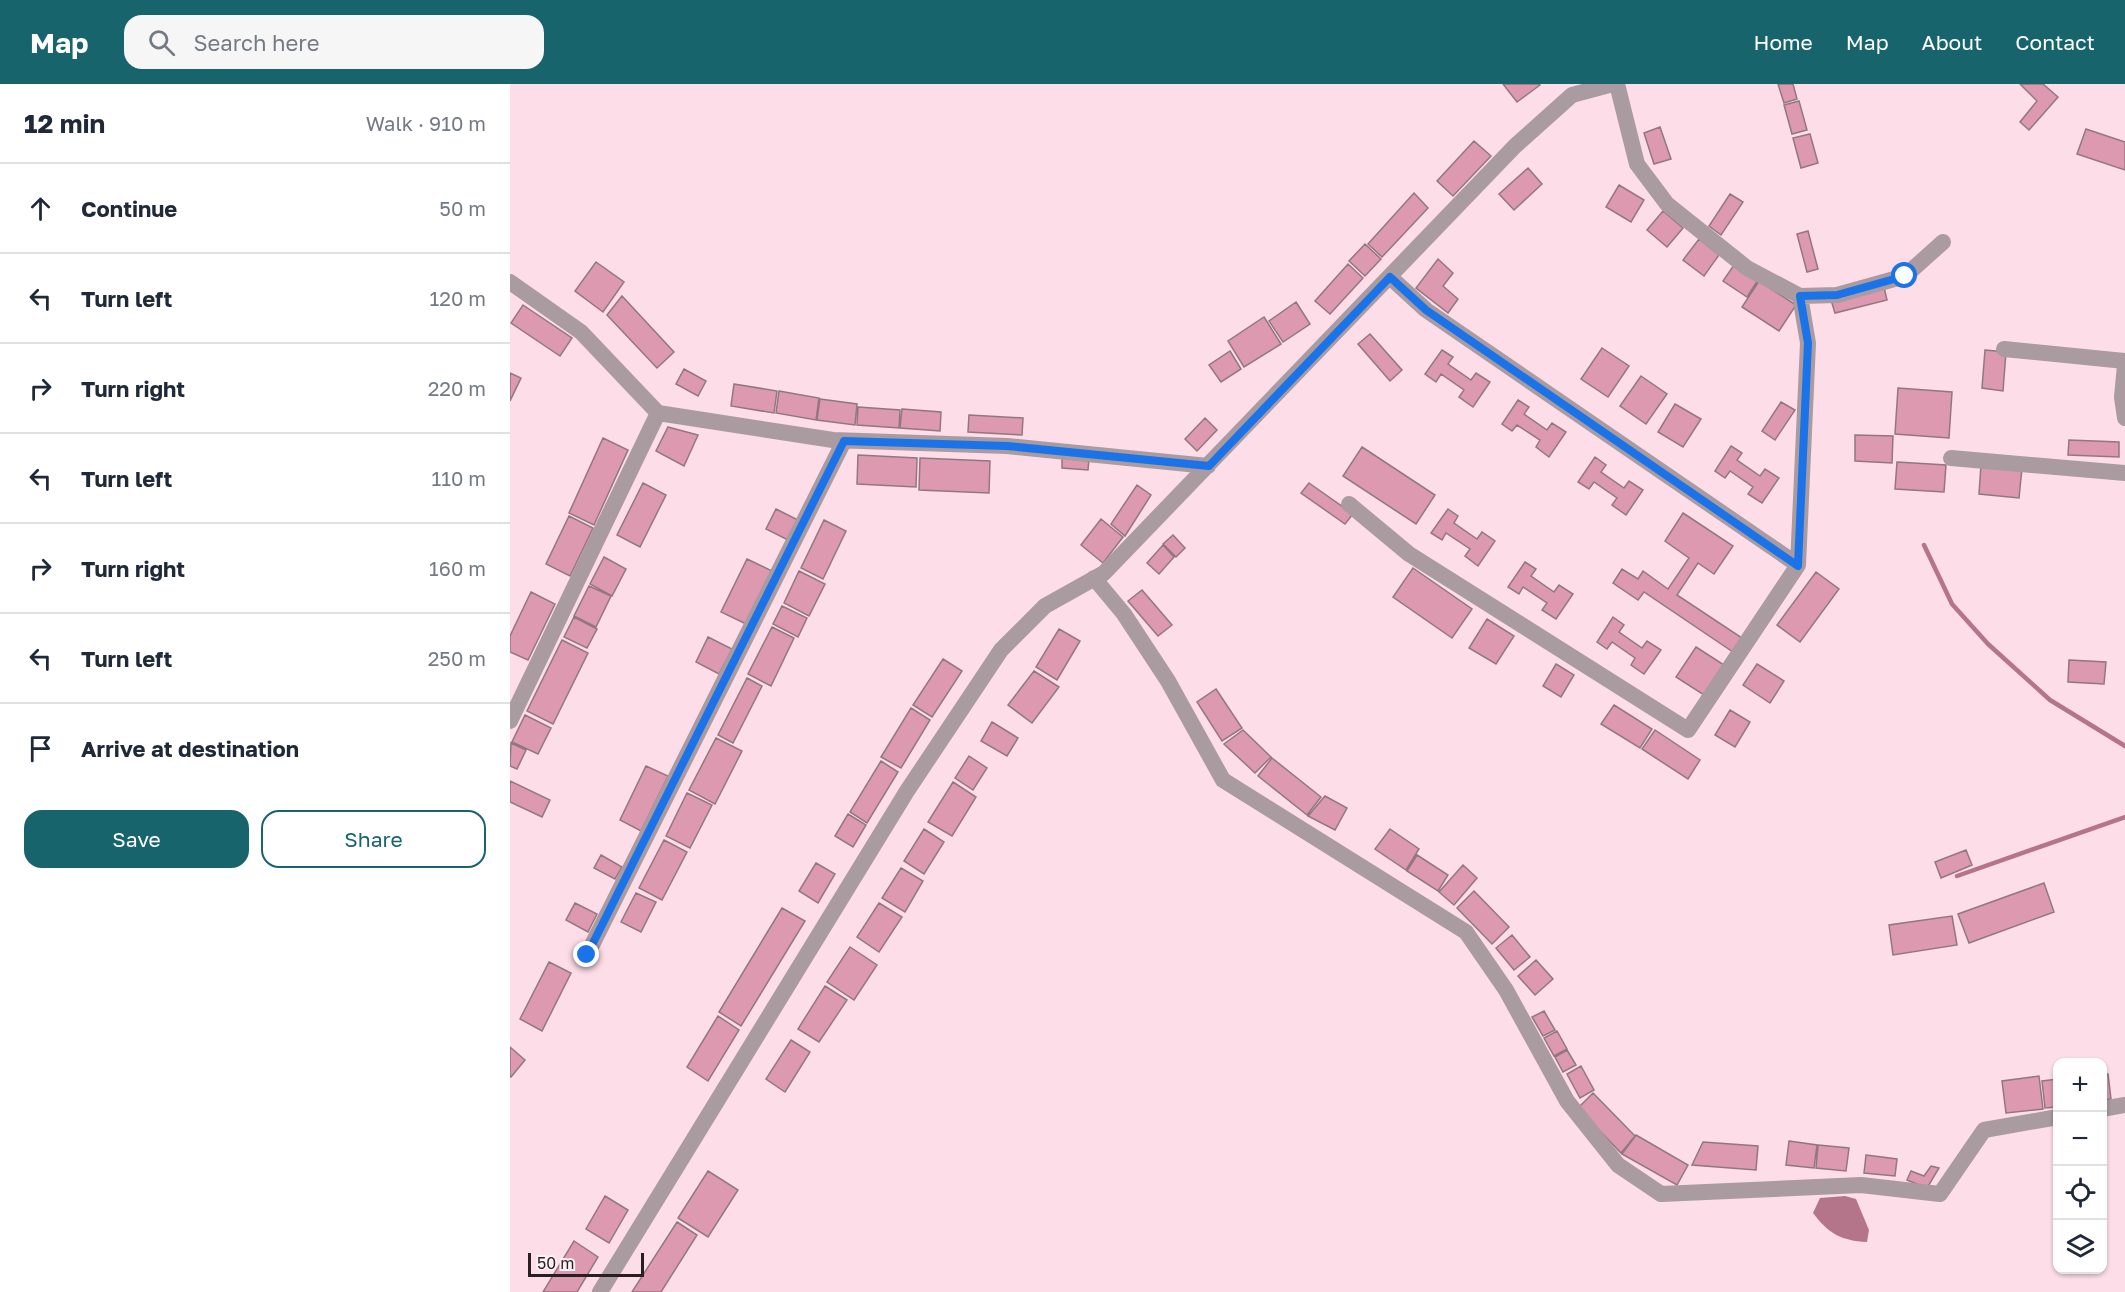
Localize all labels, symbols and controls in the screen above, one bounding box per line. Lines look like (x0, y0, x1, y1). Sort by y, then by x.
search box (124, 15, 544, 69)
text: Map (30, 26, 88, 59)
icon: search (145, 26, 178, 59)
text: Search here (193, 29, 319, 56)
text: Home (1753, 29, 1813, 55)
text: Map (1846, 29, 1889, 55)
text: About (1922, 29, 1982, 55)
text: Contact (2015, 29, 2095, 55)
text: 12 min (24, 108, 105, 139)
text: Walk · 910 m (366, 111, 486, 135)
icon: ahead (24, 192, 57, 225)
text: Continue (81, 195, 177, 222)
text: 50 m (439, 196, 486, 220)
route start (1891, 262, 1917, 288)
icon: left (24, 282, 57, 315)
text: Turn left (81, 285, 172, 312)
text: 120 m (430, 286, 486, 310)
icon: right (24, 372, 57, 405)
text: Turn right (81, 375, 185, 402)
text: 220 m (428, 376, 486, 400)
icon: left (24, 462, 57, 495)
text: Turn left (81, 465, 172, 492)
text: 110 m (432, 466, 486, 490)
icon: right (24, 552, 57, 585)
text: Turn right (81, 555, 185, 582)
text: 160 m (429, 556, 486, 580)
icon: left (24, 642, 57, 675)
text: Turn left (81, 645, 172, 672)
text: 250 m (428, 646, 486, 670)
icon: arrive (24, 732, 57, 765)
text: Arrive at destination (81, 735, 299, 762)
button: Save (24, 810, 249, 868)
button: Share (261, 810, 486, 868)
route end (573, 941, 599, 967)
map controls (2053, 1058, 2107, 1274)
button: + (2053, 1058, 2107, 1112)
button: − (2053, 1112, 2107, 1166)
button: locate (2053, 1166, 2107, 1220)
button: layers (2053, 1220, 2107, 1274)
scale bar (528, 1250, 644, 1278)
text: 50 m (537, 1253, 574, 1273)

